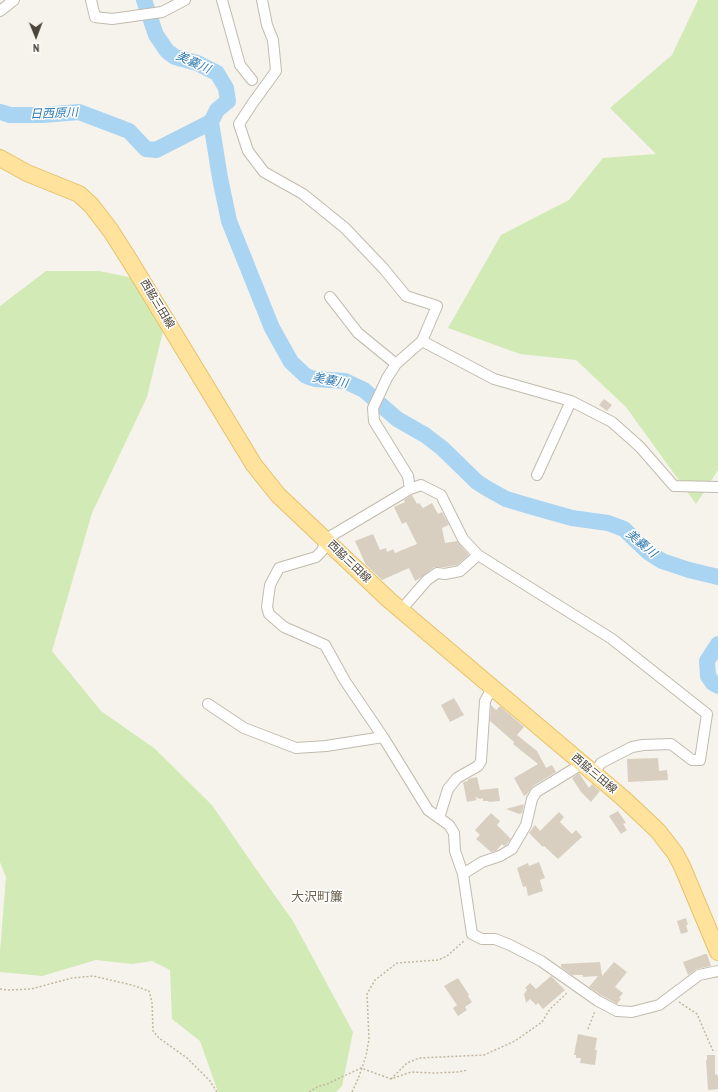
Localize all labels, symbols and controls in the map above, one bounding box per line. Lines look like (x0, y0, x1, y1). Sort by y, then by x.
north arrow (16, 16, 56, 56)
text: N (33, 41, 40, 55)
water label: 美嚢川 (174, 49, 212, 77)
water label: 日西原川 (30, 106, 78, 122)
street label: 西脇三田線 (137, 277, 177, 331)
water label: 美嚢川 (311, 370, 349, 392)
water label: 美嚢川 (623, 527, 659, 561)
street label: 西脇三田線 (325, 538, 373, 586)
street label: 西脇三田線 (569, 751, 619, 797)
district label: 大沢町簾 (291, 890, 343, 906)

